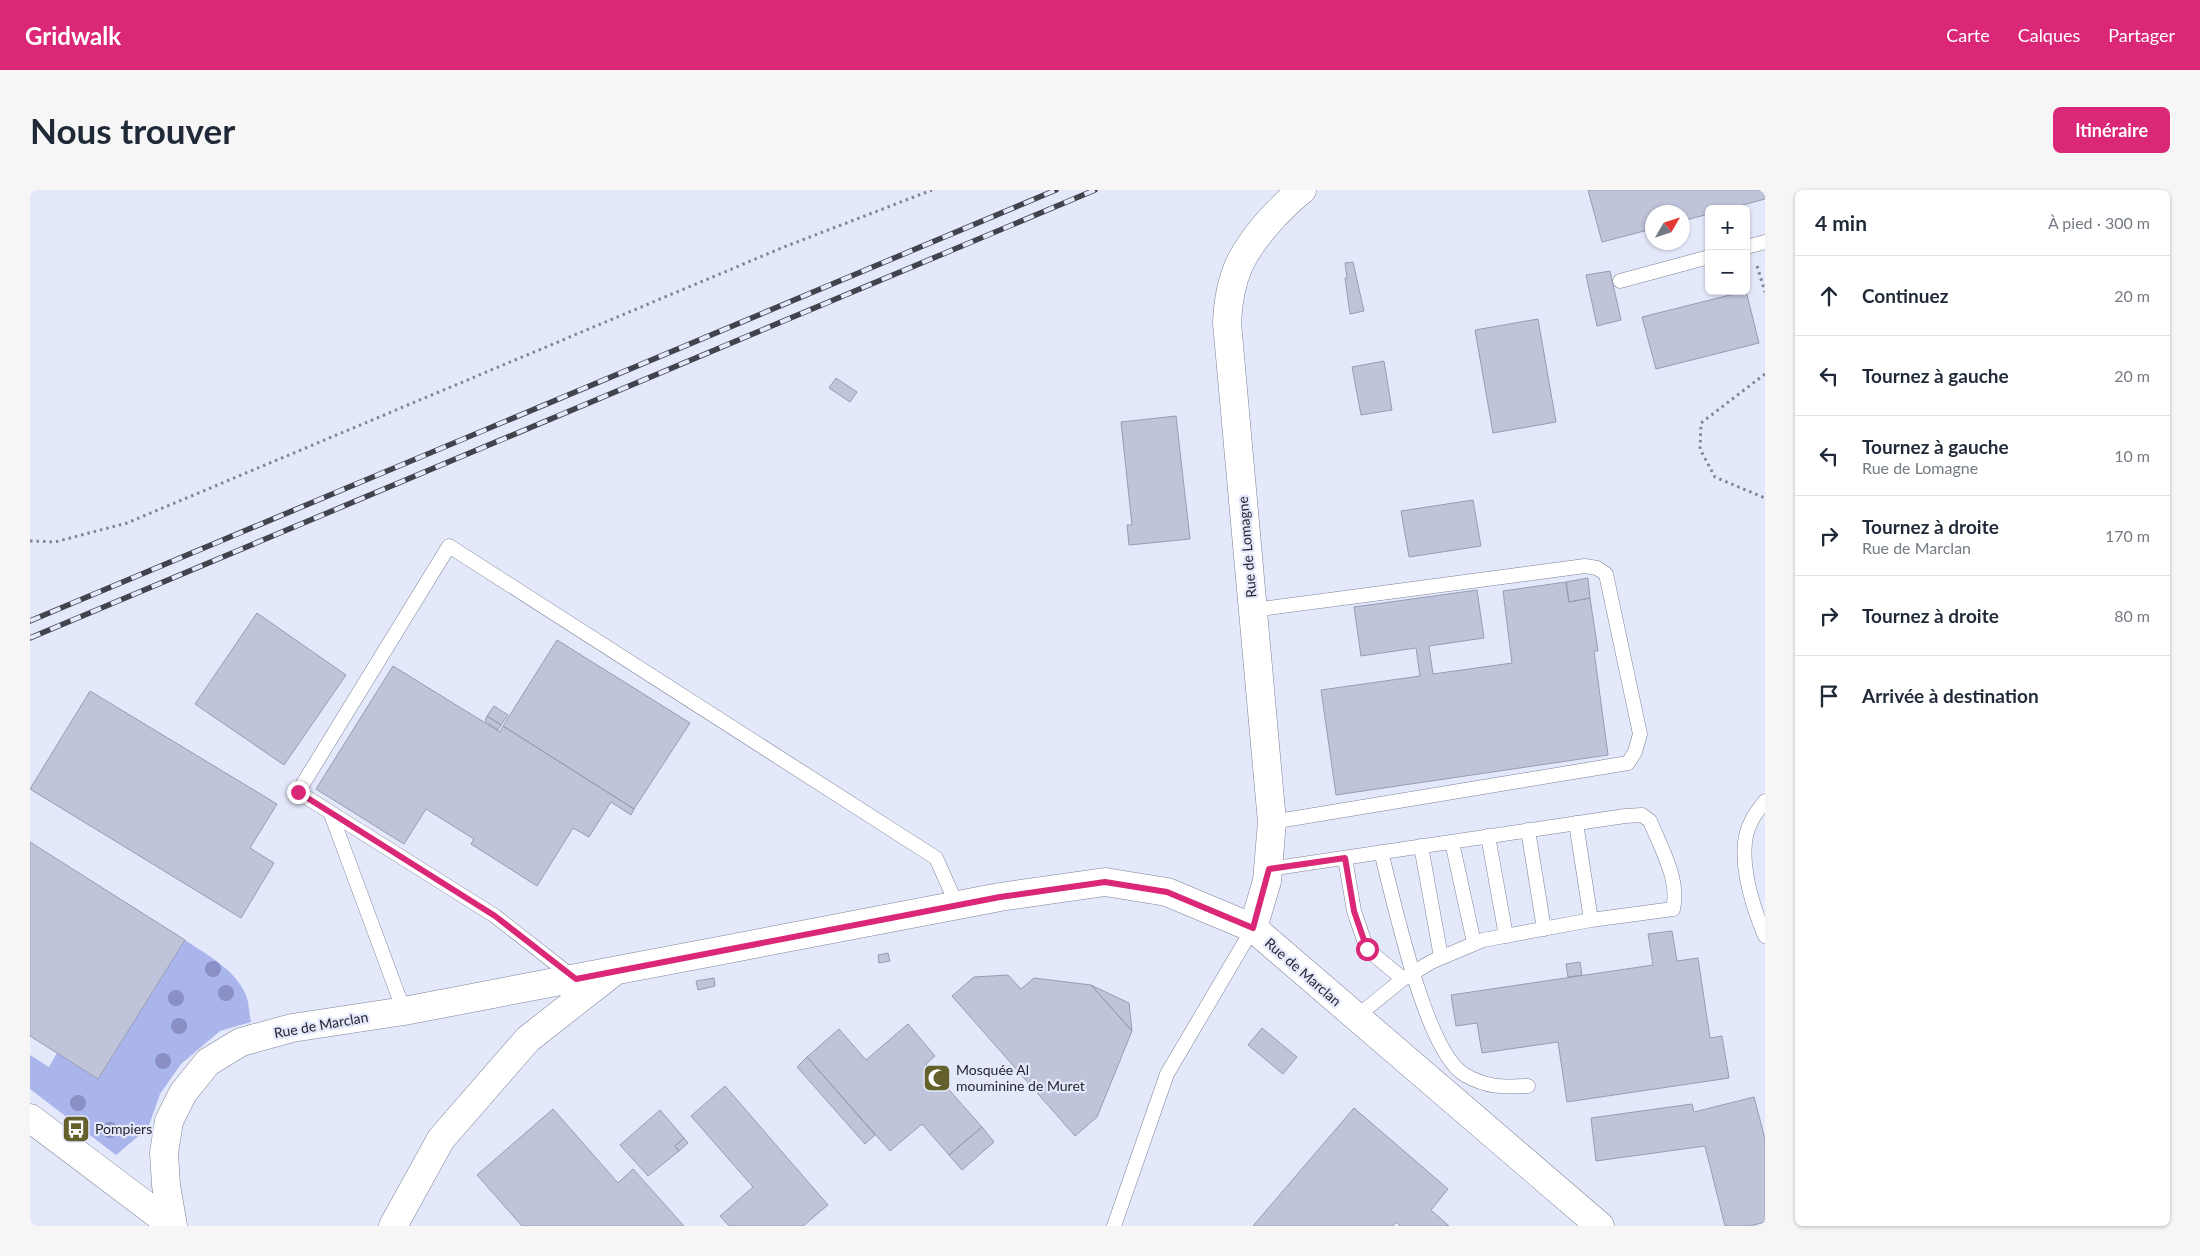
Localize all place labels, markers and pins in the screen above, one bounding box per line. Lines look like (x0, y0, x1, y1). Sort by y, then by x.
place label: Mosquée Al mouminine de Muret (956, 1061, 1085, 1094)
mosque icon: Mosquée Al mouminine de Muret (922, 1063, 952, 1093)
bus stop icon: Pompiers (61, 1114, 91, 1144)
place label: Pompiers (95, 1120, 152, 1137)

